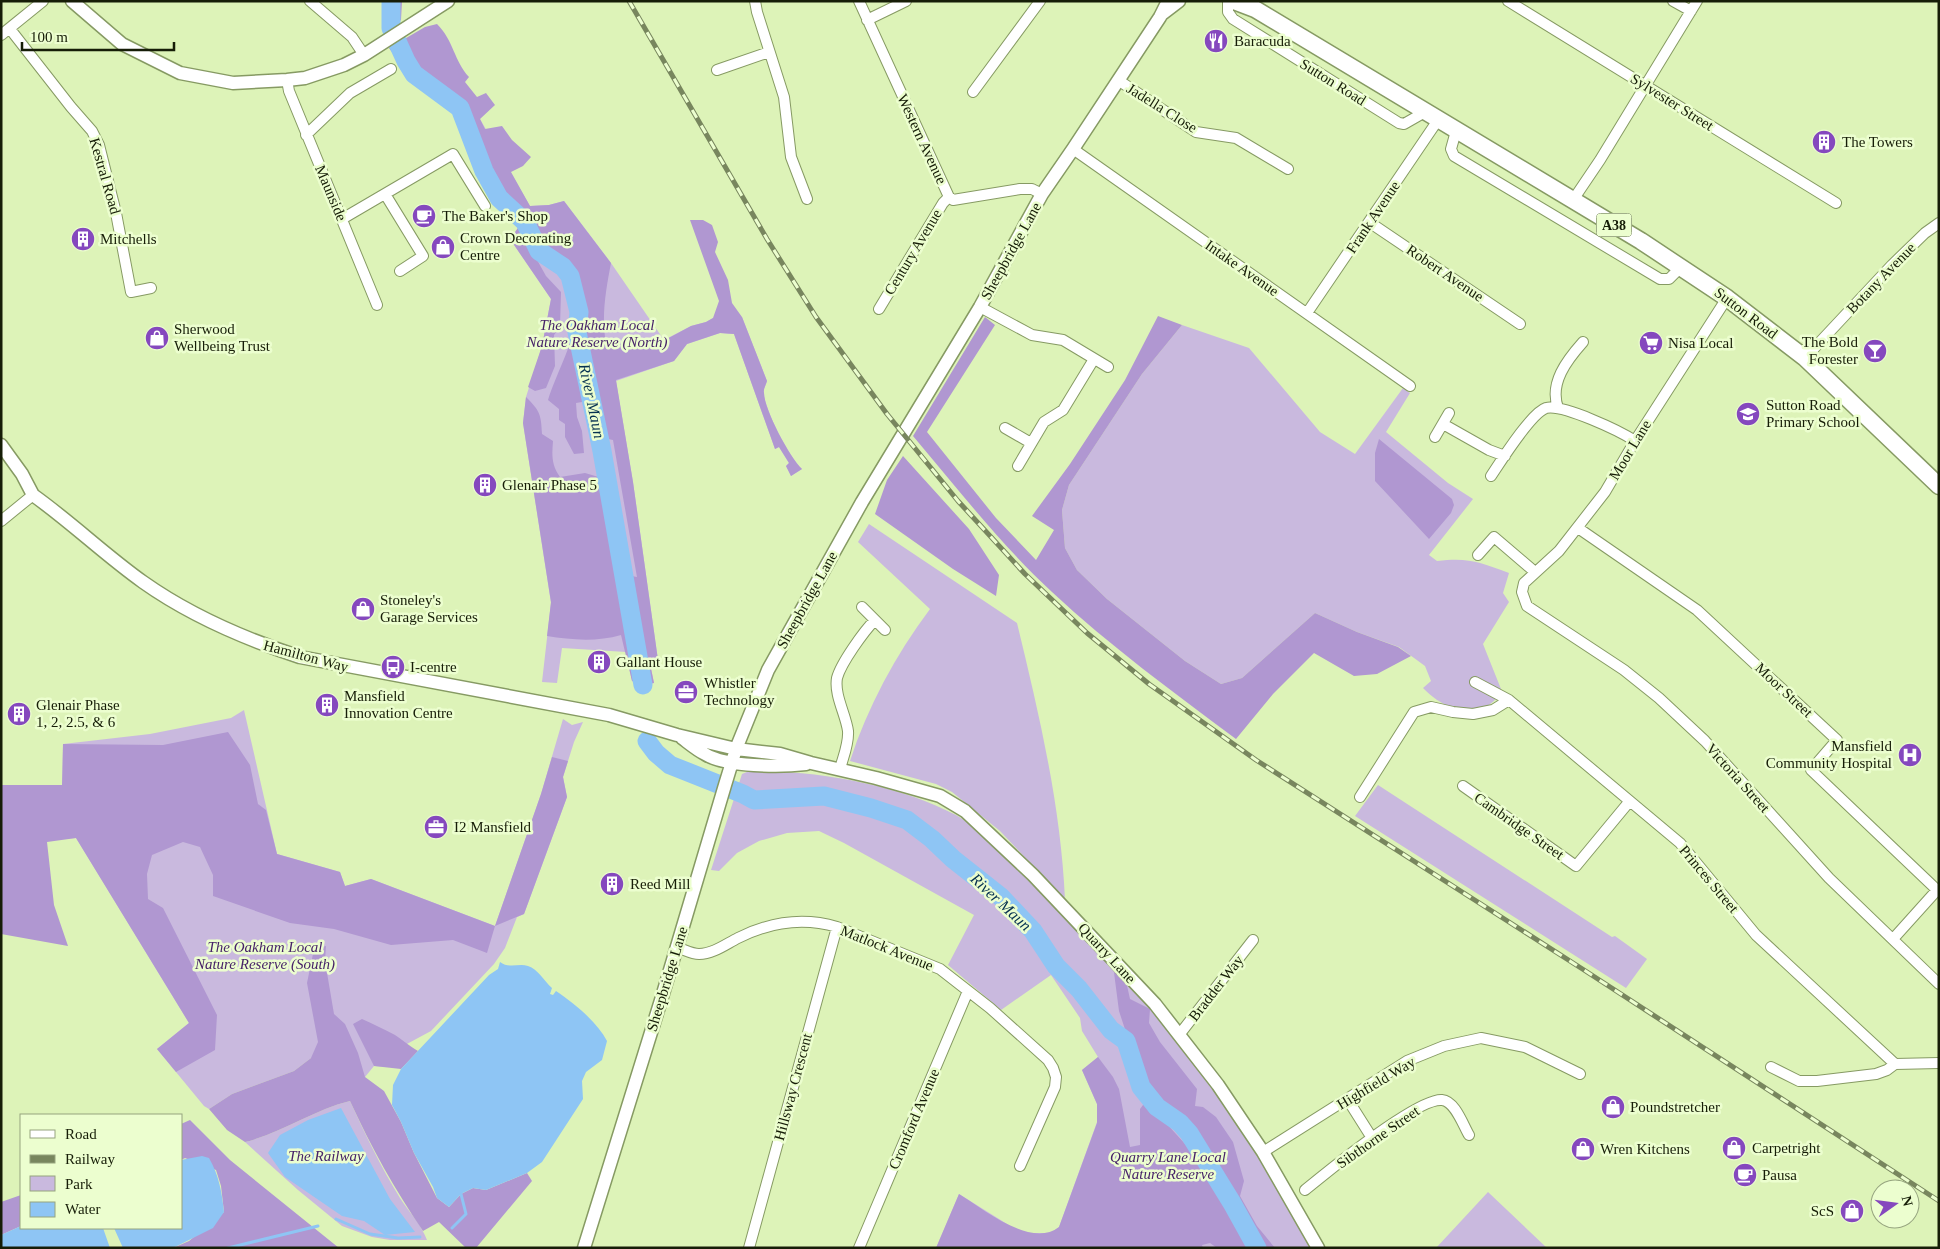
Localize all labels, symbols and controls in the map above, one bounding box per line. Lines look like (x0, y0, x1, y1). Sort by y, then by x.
scale bar (22, 20, 175, 52)
restaurant icon: Baracuda (1203, 28, 1229, 54)
text: 100 m (30, 29, 68, 45)
place label: Baracuda (1234, 33, 1291, 49)
street label: Sutton Road (1297, 55, 1369, 109)
street label: Sylvester Street (1628, 70, 1717, 134)
street label: Jadella Close (1124, 80, 1200, 136)
street label: Western Avenue (894, 92, 950, 187)
building icon: The Towers (1811, 129, 1837, 155)
place label: The Towers (1842, 134, 1913, 150)
street label: Kestral Road (86, 136, 124, 217)
street label: Maunside (312, 163, 350, 224)
street label: Frank Avenue (1343, 178, 1403, 256)
street label: Sheepbridge Lane (978, 199, 1045, 302)
cafe icon: The Baker's Shop (411, 203, 437, 229)
street label: Century Avenue (881, 206, 945, 298)
place label: The Baker's Shop (442, 208, 548, 224)
road number: A38 (1596, 214, 1632, 236)
building icon: Mitchells (70, 226, 96, 252)
place label: Crown Decorating Centre (460, 230, 572, 263)
place label: Mitchells (100, 231, 157, 247)
shop icon: Crown Decorating Centre (430, 234, 456, 260)
street label: Intake Avenue (1202, 237, 1282, 299)
street label: Botany Avenue (1843, 239, 1919, 317)
street label: Robert Avenue (1404, 241, 1487, 305)
street label: Sutton Road (1711, 284, 1781, 342)
park label: The Oakham Local Nature Reserve (North) (525, 317, 668, 351)
place label: Sherwood Wellbeing Trust (174, 321, 271, 354)
shop icon: Sherwood Wellbeing Trust (144, 325, 170, 351)
supermarket icon: Nisa Local (1638, 330, 1664, 356)
place label: The Bold Forester (1802, 334, 1858, 367)
place label: Nisa Local (1668, 335, 1733, 351)
bar icon: The Bold Forester (1862, 338, 1888, 364)
water label: River Maun (576, 361, 608, 440)
place label: Sutton Road Primary School (1766, 397, 1860, 430)
school or university icon: Sutton Road Primary School (1735, 401, 1761, 427)
street label: Moor Lane (1606, 417, 1654, 483)
building icon: Glenair Phase 5 (472, 472, 498, 498)
place label: Glenair Phase 5 (502, 477, 597, 493)
street label: Sheepbridge Lane (774, 548, 841, 651)
place label: Stoneley's Garage Services (380, 592, 478, 625)
shop icon: Stoneley's Garage Services (350, 596, 376, 622)
street label: Hamilton Way (262, 637, 351, 675)
building icon: Gallant House (586, 649, 612, 675)
bus stop icon: I-centre (380, 654, 406, 680)
place label: Gallant House (616, 654, 703, 670)
place label: I-centre (410, 659, 457, 675)
street label: Moor Street (1752, 660, 1816, 721)
place label: Whistler Technology (704, 675, 775, 708)
office icon: Whistler Technology (673, 679, 699, 705)
place label: Mansfield Innovation Centre (344, 688, 453, 721)
building icon: Mansfield Innovation Centre (314, 692, 340, 718)
place label: Glenair Phase 1, 2, 2.5, & 6 (36, 697, 120, 730)
building icon: Glenair Phase 1, 2, 2.5, & 6 (6, 701, 32, 727)
place label: Mansfield Community Hospital (1766, 738, 1892, 771)
street label: Victoria Street (1703, 740, 1774, 816)
hospital icon: Mansfield Community Hospital (1897, 742, 1923, 768)
street label: Cambridge Street (1471, 789, 1567, 863)
office icon: I2 Mansfield (423, 814, 449, 840)
place label: I2 Mansfield (454, 819, 532, 835)
street label: Princes Street (1676, 842, 1742, 917)
water label: River Maun (967, 869, 1035, 934)
building icon: Reed Mill (599, 871, 625, 897)
place label: Reed Mill (630, 876, 690, 892)
street label: Quarry Lane (1075, 920, 1139, 987)
street label: Matlock Avenue (838, 922, 936, 974)
street label: Sheepbridge Lane (643, 924, 691, 1033)
park label: The Oakham Local Nature Reserve (South) (194, 939, 335, 973)
street label: Bradder Way (1185, 952, 1247, 1024)
street label: Hillsway Crescent (771, 1031, 815, 1142)
street label: Highfield Way (1334, 1053, 1418, 1113)
street label: Cromford Avenue (886, 1066, 943, 1172)
shop icon: Poundstretcher (1600, 1094, 1626, 1120)
place label: Poundstretcher (1630, 1099, 1720, 1115)
street label: Sibthorne Street (1334, 1102, 1423, 1171)
legend (20, 1114, 182, 1229)
text: Road (65, 1126, 97, 1142)
shop icon: Carpetright (1721, 1135, 1747, 1161)
shop icon: Wren Kitchens (1570, 1136, 1596, 1162)
place label: Carpetright (1752, 1140, 1821, 1156)
place label: Wren Kitchens (1600, 1141, 1690, 1157)
park label: The Railway (288, 1148, 364, 1164)
park label: Quarry Lane Local Nature Reserve (1110, 1149, 1226, 1182)
text: Railway (65, 1151, 115, 1167)
cafe icon: Pausa (1732, 1162, 1758, 1188)
place label: Pausa (1762, 1167, 1797, 1183)
text: Park (65, 1176, 93, 1192)
north arrow (1870, 1179, 1920, 1229)
text: N (1899, 1194, 1916, 1208)
shop icon: ScS (1839, 1198, 1865, 1224)
text: Water (65, 1201, 100, 1217)
place label: ScS (1811, 1203, 1834, 1219)

